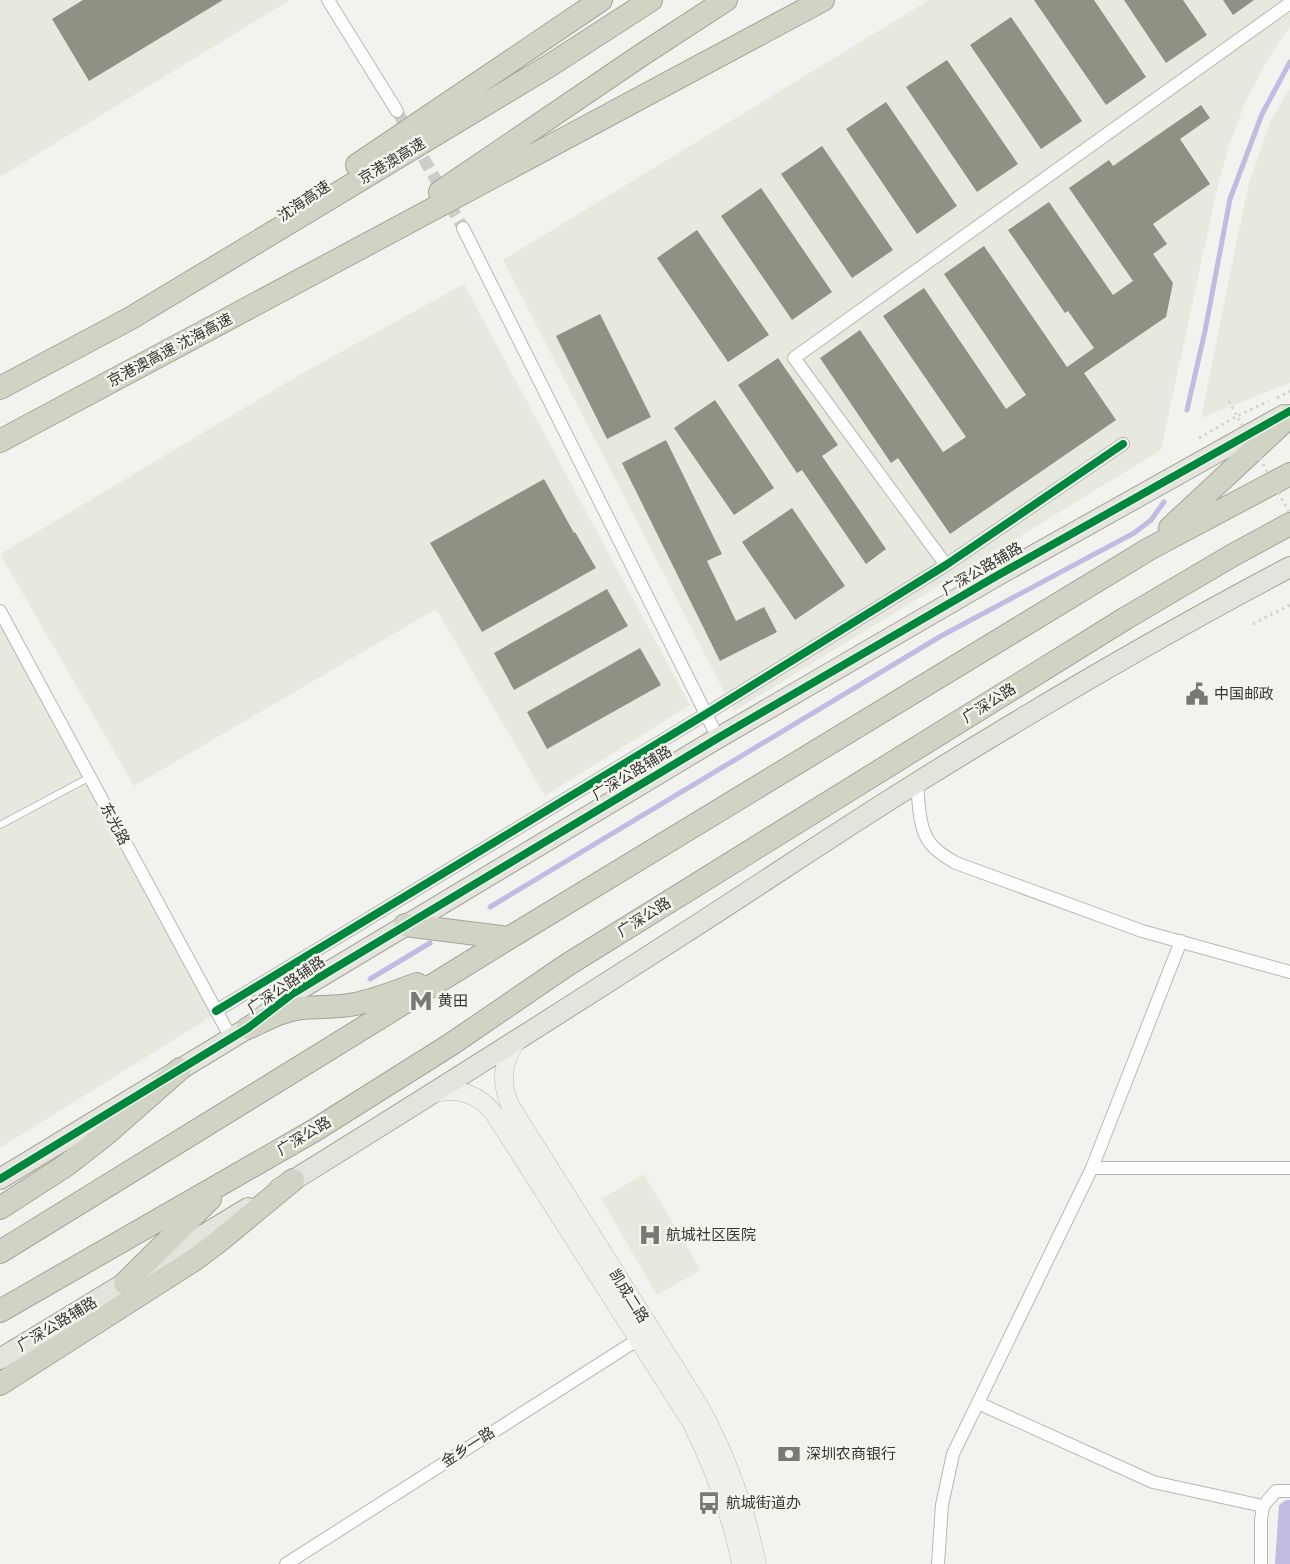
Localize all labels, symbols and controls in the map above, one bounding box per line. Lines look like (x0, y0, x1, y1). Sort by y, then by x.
street label: 京港澳高速 (355, 134, 429, 188)
street label: 沈海高速 (274, 177, 334, 225)
street label: 京港澳高速 沈海高速 (105, 309, 235, 391)
street label: 广深公路辅路 (939, 539, 1025, 599)
street label: 广深公路 (959, 679, 1019, 727)
public building icon: 中国邮政 (1184, 681, 1210, 707)
place label: 中国邮政 (1214, 685, 1274, 703)
street label: 广深公路辅路 (589, 742, 675, 804)
street label: 东光路 (96, 800, 134, 848)
street label: 广深公路 (614, 893, 674, 941)
street label: 广深公路辅路 (244, 952, 328, 1018)
metro station icon: 黄田 (408, 988, 434, 1014)
place label: 黄田 (438, 992, 468, 1010)
street label: 广深公路 (274, 1113, 334, 1159)
hospital icon: 航城社区医院 (637, 1222, 663, 1248)
place label: 航城社区医院 (666, 1226, 756, 1244)
street label: 凯成二路 (605, 1266, 653, 1326)
street label: 广深公路辅路 (14, 1293, 100, 1355)
street label: 金乡一路 (438, 1423, 498, 1471)
bank icon: 深圳农商银行 (776, 1441, 802, 1467)
place label: 深圳农商银行 (806, 1445, 896, 1463)
bus stop icon: 航城街道办 (696, 1490, 722, 1516)
place label: 航城街道办 (726, 1494, 801, 1512)

